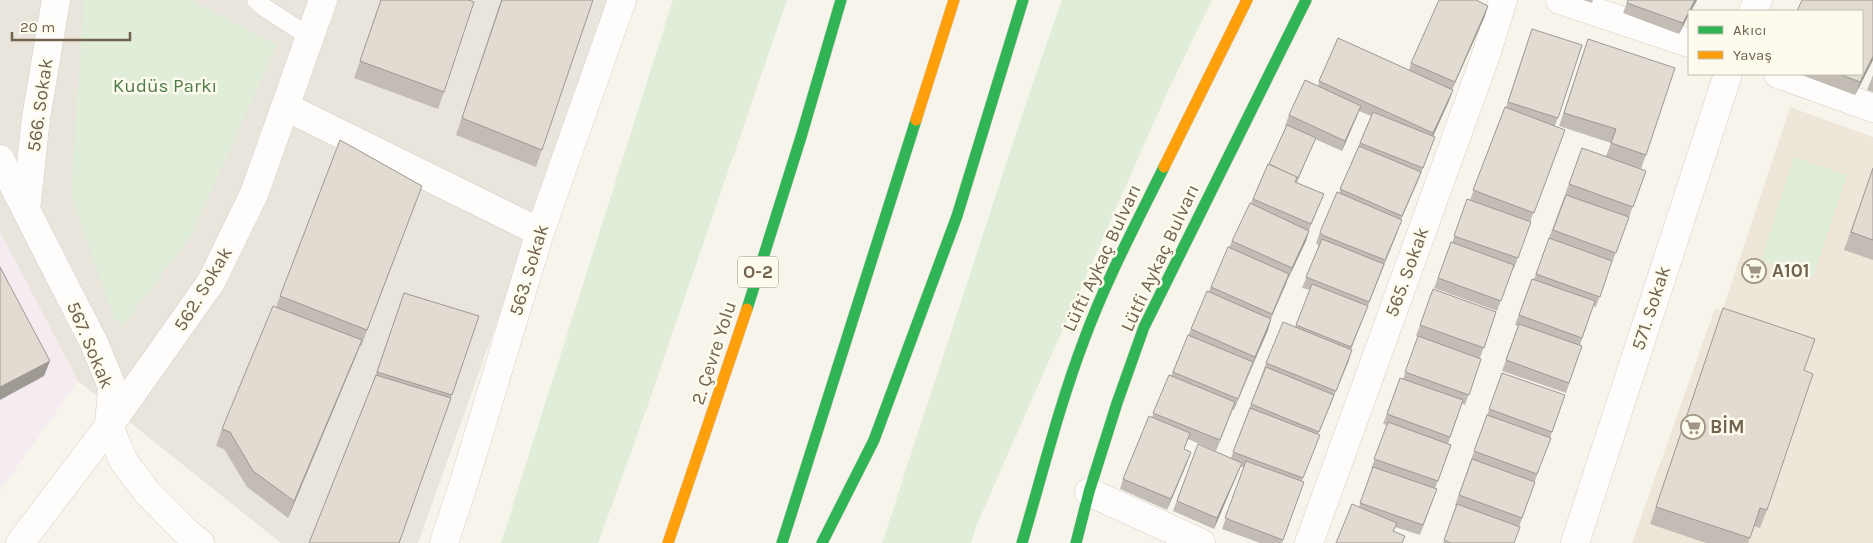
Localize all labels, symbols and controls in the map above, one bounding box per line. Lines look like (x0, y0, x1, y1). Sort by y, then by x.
scale bar (12, 10, 130, 42)
legend (1688, 10, 1863, 75)
text: 20 m (20, 18, 55, 36)
text: Akıcı (1733, 21, 1767, 39)
text: Yavaş (1733, 46, 1772, 64)
street label: 566. Sokak (23, 57, 57, 153)
park label: Kudüs Parkı (113, 75, 217, 97)
street label: Lüfti Aykaç Bulvarı (1058, 181, 1146, 335)
street label: Lütfi Aykaç Bulvarı (1116, 181, 1204, 335)
street label: 563. Sokak (505, 221, 553, 318)
street label: 565. Sokak (1381, 224, 1434, 320)
street label: 562. Sokak (169, 243, 237, 335)
road number: O-2 (738, 256, 778, 288)
supermarket icon: A101 (1741, 258, 1767, 284)
place label: A101 (1772, 260, 1809, 282)
street label: 571. Sokak (1627, 263, 1675, 353)
street label: 567. Sokak (62, 298, 118, 392)
street label: 2. Çevre Yolu (687, 299, 741, 407)
supermarket icon: BİM (1680, 414, 1706, 440)
place label: BİM (1710, 415, 1745, 438)

